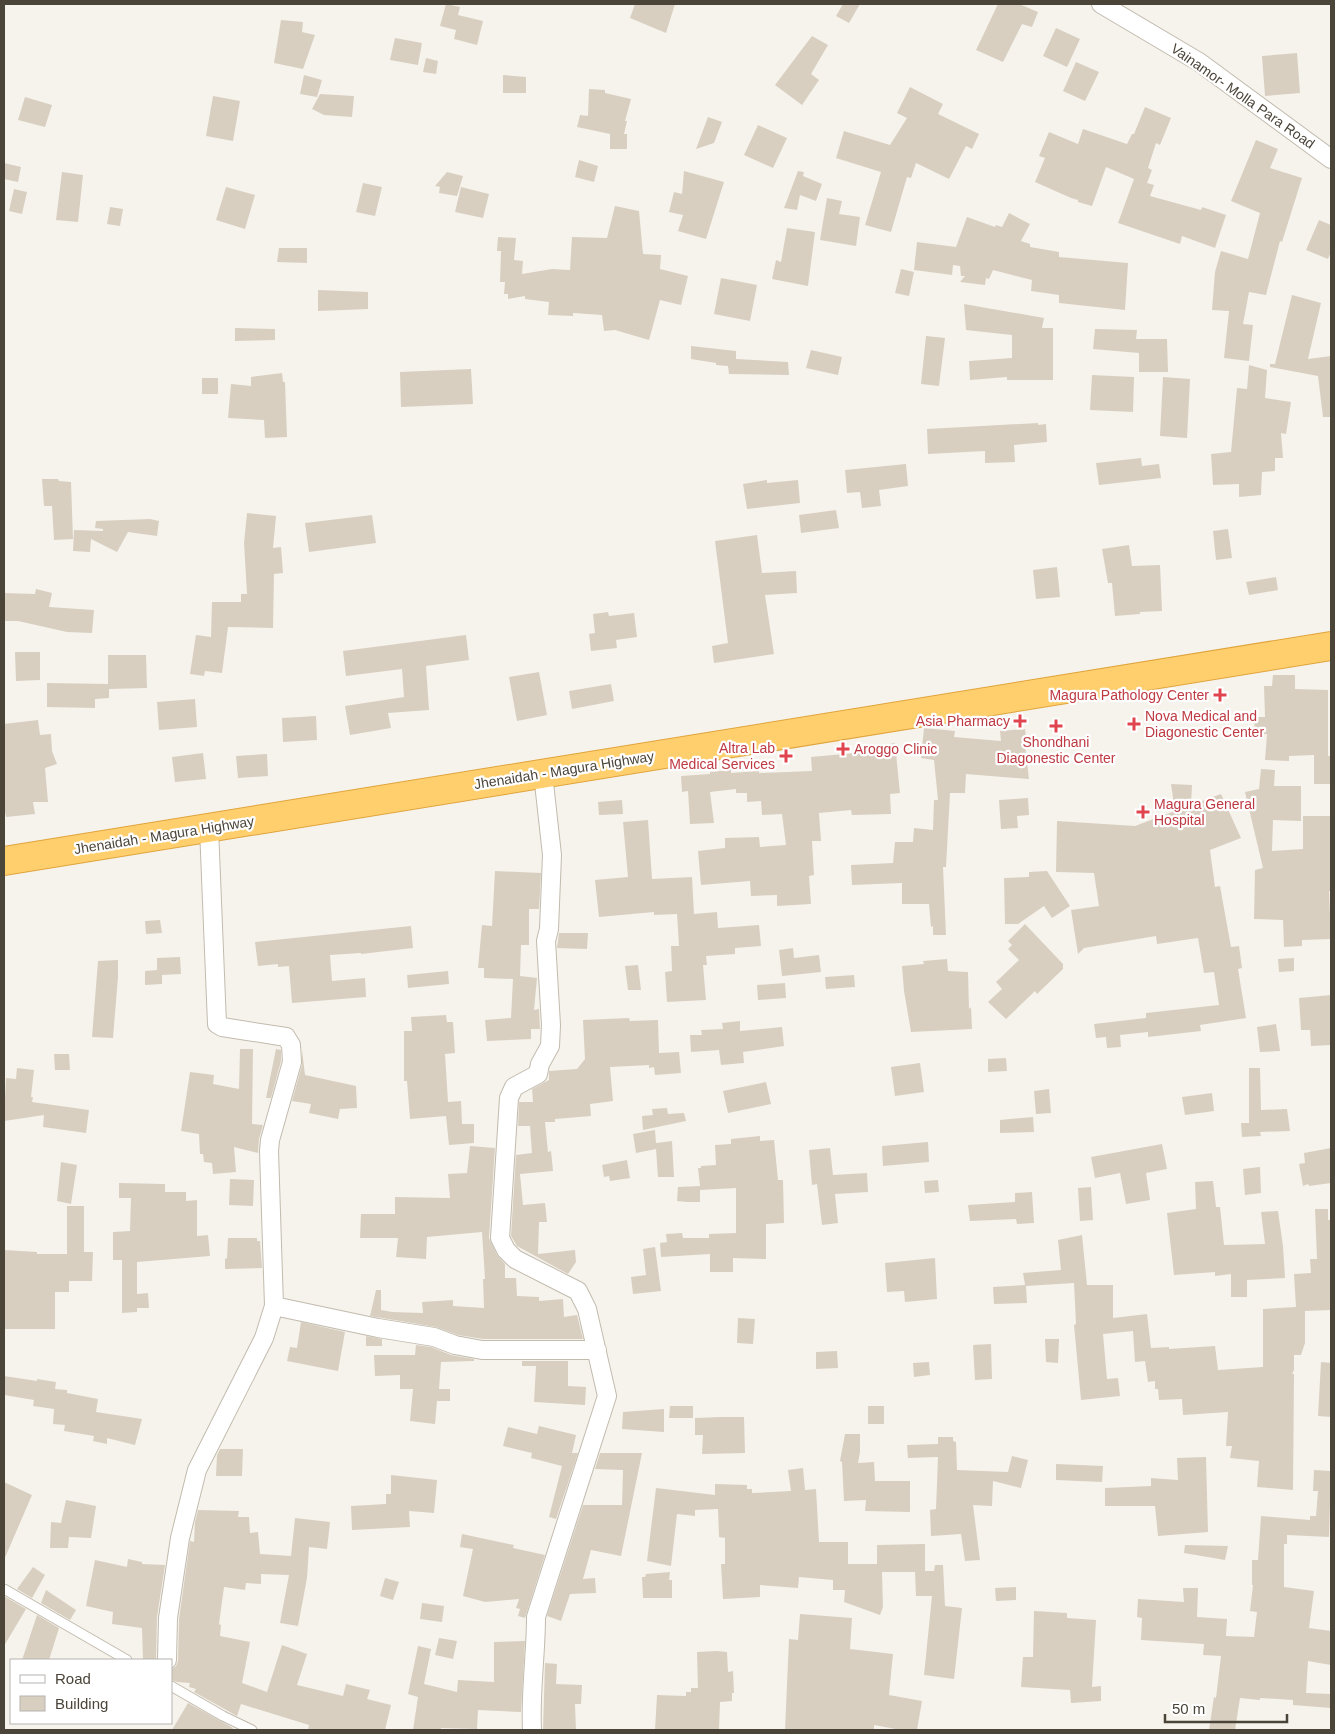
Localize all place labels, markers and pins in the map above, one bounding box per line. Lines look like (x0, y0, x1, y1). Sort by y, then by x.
place label: Magura Pathology Center (1049, 687, 1209, 703)
marker: Magura Pathology Center (1213, 688, 1227, 702)
place label: Nova Medical and Diagonestic Center (1145, 708, 1264, 740)
place label: Asia Pharmacy (916, 713, 1010, 729)
marker: Asia Pharmacy (1014, 715, 1026, 727)
marker: Nova Medical and Diagonestic Center (1127, 717, 1141, 731)
marker: Shondhani Diagonestic Center (1050, 720, 1062, 732)
place label: Shondhani Diagonestic Center (996, 734, 1116, 766)
place label: Altra Lab Medical Services (669, 740, 775, 772)
place label: Aroggo Clinic (854, 741, 937, 757)
marker: Aroggo Clinic (836, 742, 850, 756)
marker: Altra Lab Medical Services (779, 749, 793, 763)
place label: Magura General Hospital (1154, 796, 1255, 828)
marker: Magura General Hospital (1136, 805, 1150, 819)

